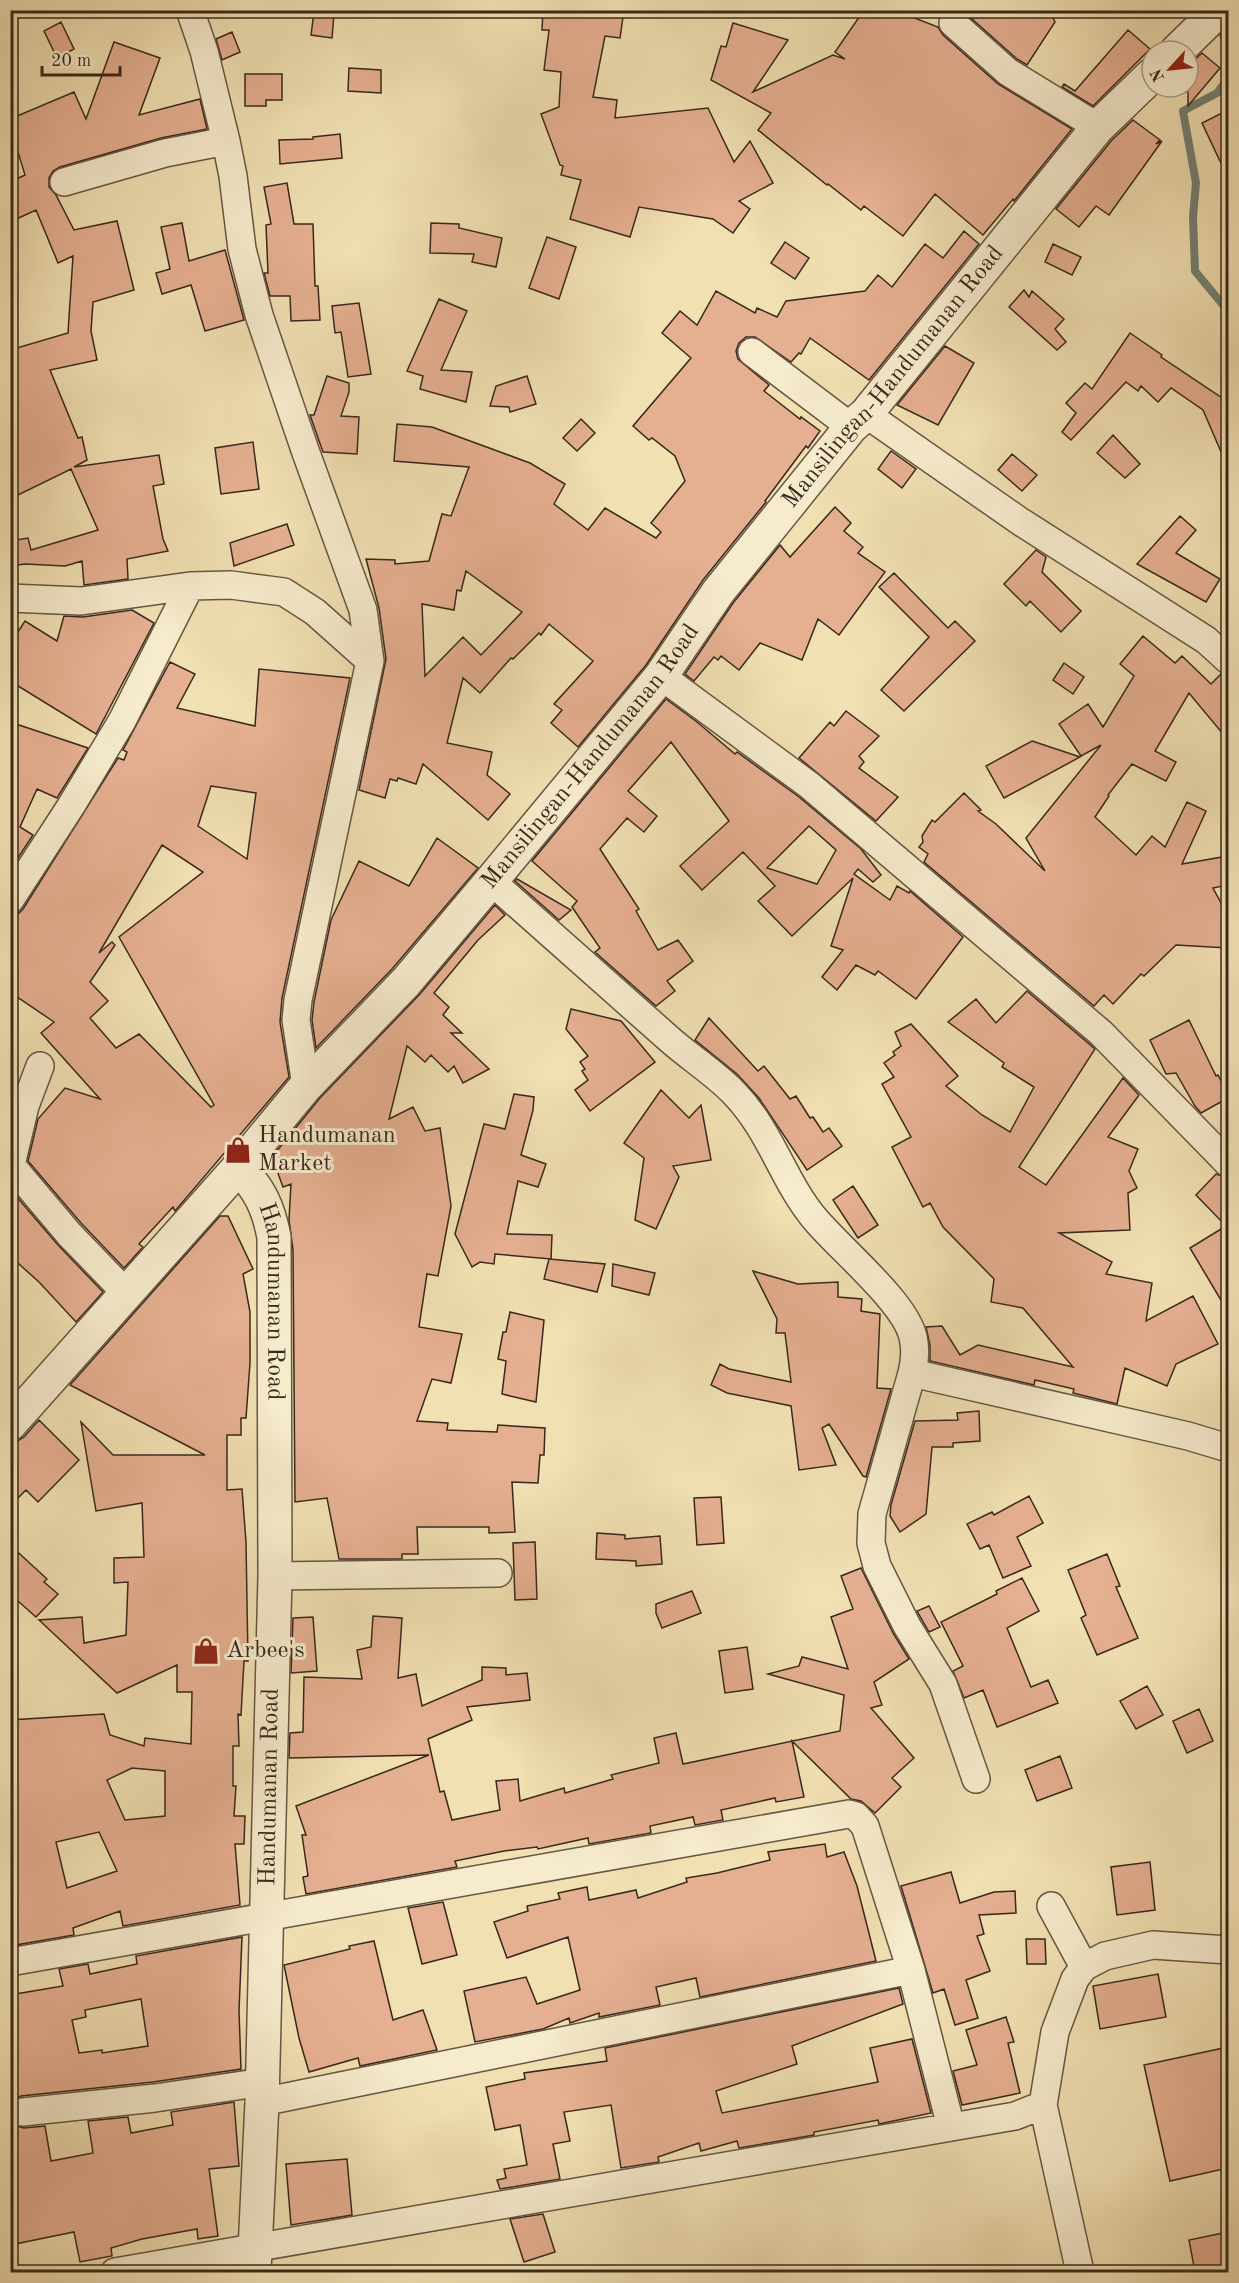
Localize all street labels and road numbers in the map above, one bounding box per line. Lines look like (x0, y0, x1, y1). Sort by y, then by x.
street label: Mansilingan-Handumanan Road (778, 242, 1009, 513)
street label: Mansilingan-Handumanan Road (477, 620, 704, 894)
street label: Handumanan Road (253, 1200, 286, 1401)
street label: Handumanan Road (256, 1688, 284, 1886)

